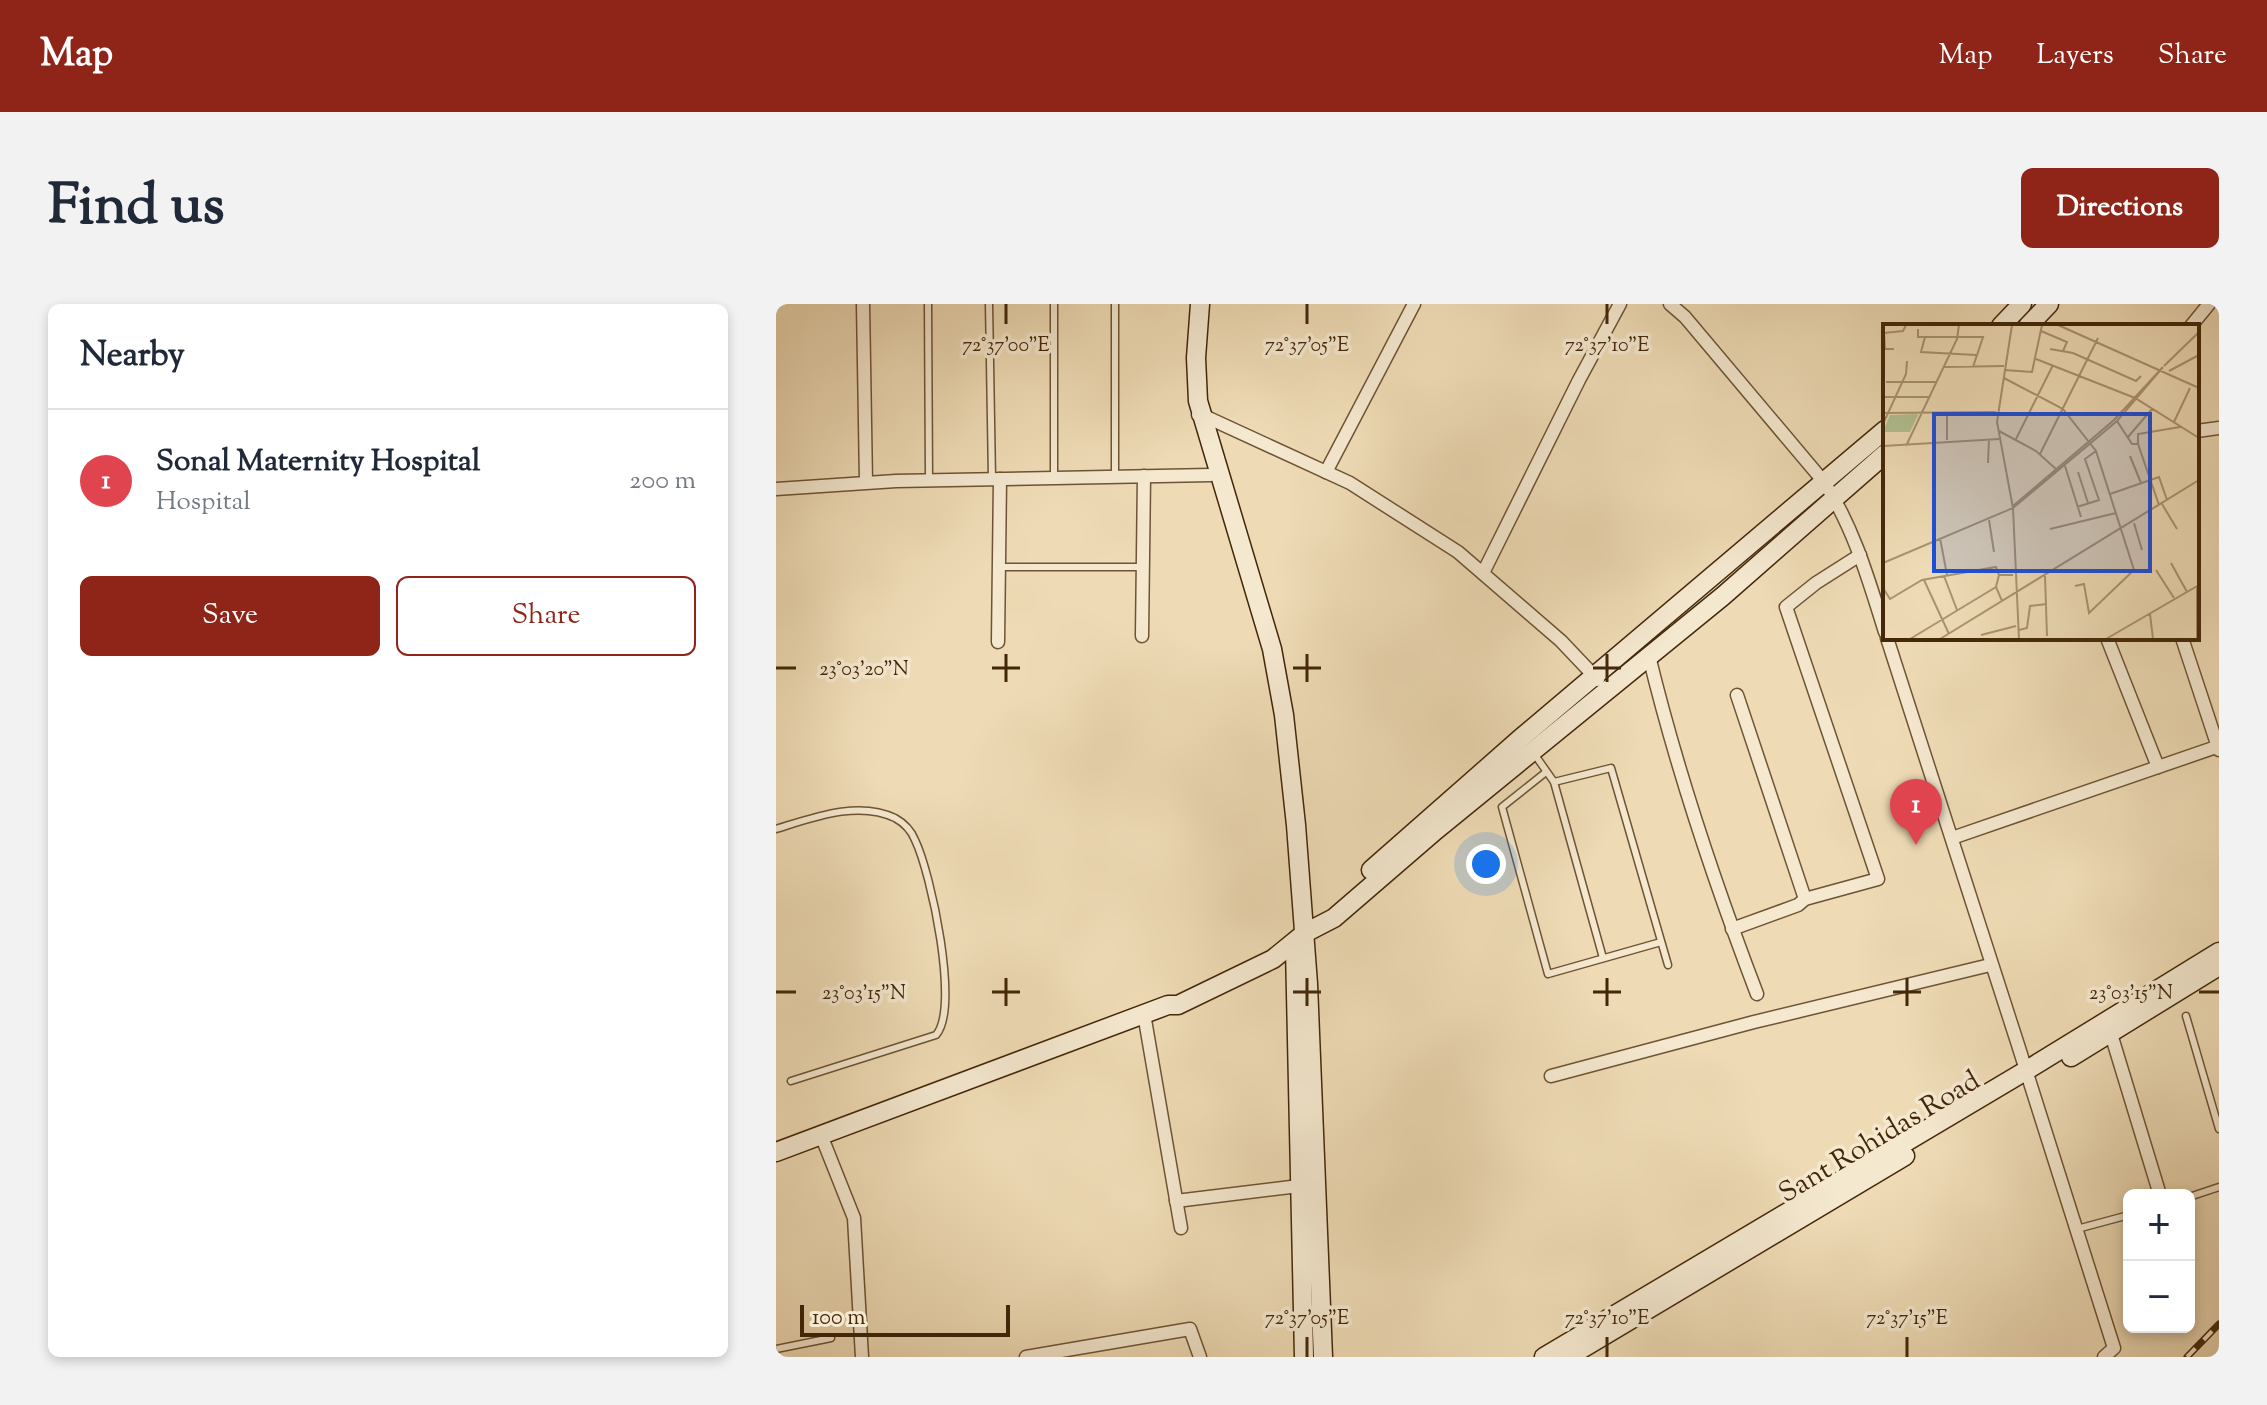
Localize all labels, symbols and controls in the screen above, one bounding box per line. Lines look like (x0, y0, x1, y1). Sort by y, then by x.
text: Map (40, 29, 113, 83)
text: Map (1939, 36, 1992, 76)
text: Layers (2036, 36, 2114, 76)
text: Share (2158, 36, 2227, 76)
text: Find us (48, 168, 224, 249)
button: Directions (2021, 168, 2219, 248)
inset map (1883, 324, 2199, 640)
text: Nearby (80, 332, 185, 381)
text: 72°37'00"E (962, 332, 1050, 361)
text: 72°37'05"E (1265, 332, 1349, 361)
text: 72°37'10"E (1565, 332, 1649, 361)
text: Sonal Maternity Hospital (156, 441, 480, 484)
text: 1 (102, 463, 110, 500)
text: 200 m (629, 463, 696, 500)
text: Hospital (156, 484, 251, 521)
button: Save (80, 576, 380, 656)
button: Share (396, 576, 696, 656)
text: 23°03'20"N (819, 656, 909, 685)
pin: 1 (1890, 779, 1942, 845)
your location (1466, 844, 1506, 884)
text: 23°03'15"N (822, 980, 906, 1009)
text: 23°03'15"N (2089, 980, 2173, 1009)
street label: Sant Rohidas Road (1772, 1062, 1988, 1214)
map controls (2123, 1189, 2195, 1333)
button: + (2123, 1189, 2195, 1261)
button: − (2123, 1261, 2195, 1333)
scale bar (800, 1301, 1010, 1337)
text: 100 m (812, 1303, 865, 1335)
text: 72°37'05"E (1265, 1305, 1349, 1334)
text: 72°37'10"E (1565, 1305, 1649, 1334)
text: 72°37'15"E (1866, 1305, 1948, 1334)

